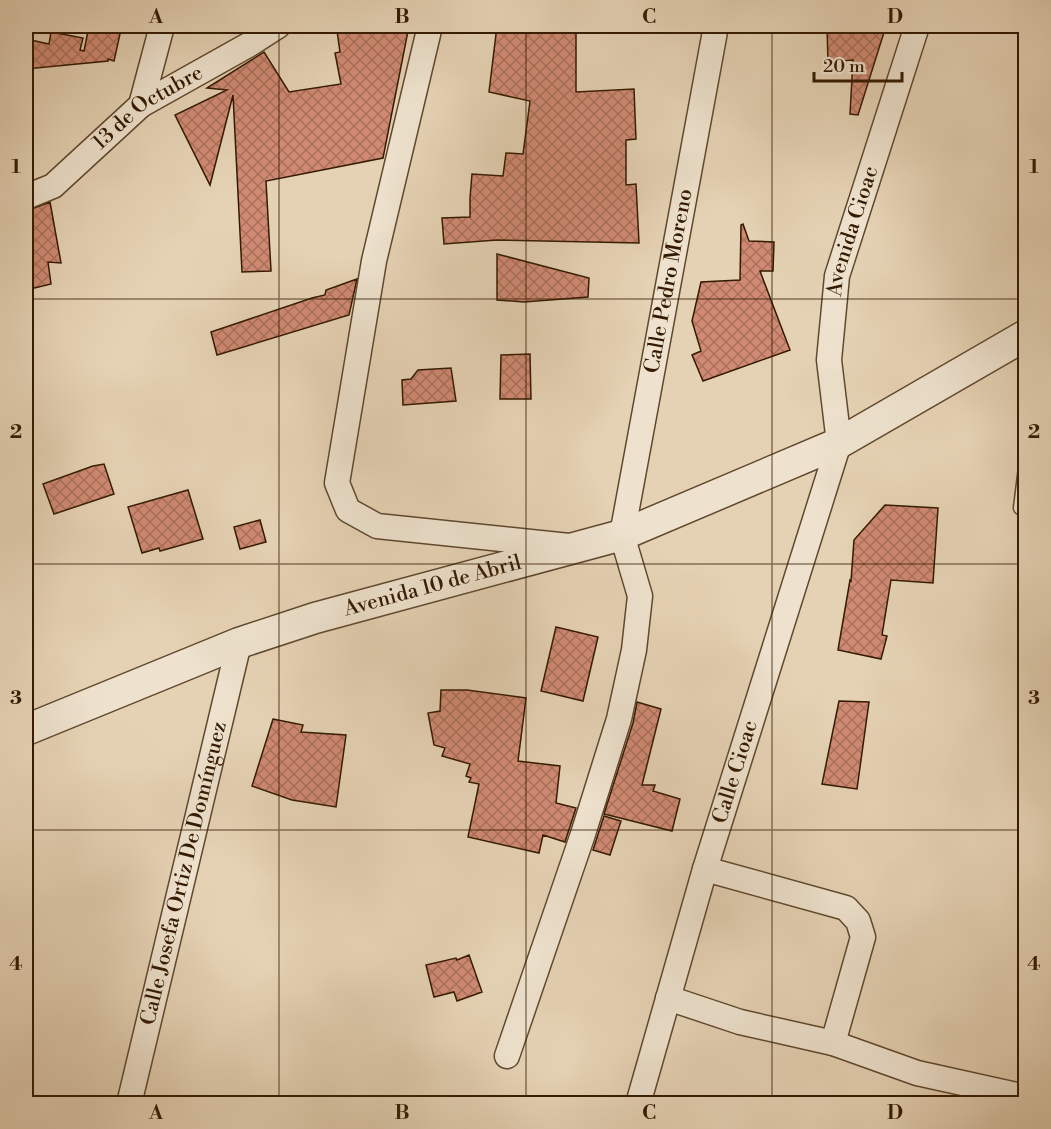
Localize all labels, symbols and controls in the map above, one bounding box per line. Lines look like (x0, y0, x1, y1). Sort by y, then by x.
text: A (148, 5, 164, 30)
text: B (394, 5, 410, 30)
text: C (642, 5, 656, 30)
text: D (887, 5, 903, 30)
scale bar (814, 45, 902, 83)
text: 20 m (823, 55, 865, 78)
street label: 13 de Octubre (88, 60, 208, 156)
text: 1 (11, 155, 21, 180)
text: 1 (1029, 155, 1039, 180)
street label: Avenida Cioac (822, 163, 884, 299)
street label: Calle Pedro Moreno (639, 187, 699, 375)
text: 2 (10, 420, 22, 445)
text: 2 (1028, 420, 1040, 445)
street label: Avenida 10 de Abril (340, 550, 524, 623)
text: 3 (10, 686, 22, 711)
text: 3 (1028, 686, 1040, 711)
street label: Calle Cioac (707, 717, 764, 827)
street label: Calle Josefa Ortiz De Domínguez (135, 719, 233, 1028)
text: 4 (9, 952, 23, 977)
text: 4 (1027, 952, 1041, 977)
text: A (148, 1101, 164, 1126)
text: B (394, 1101, 410, 1126)
text: C (642, 1101, 656, 1126)
text: D (887, 1101, 903, 1126)

